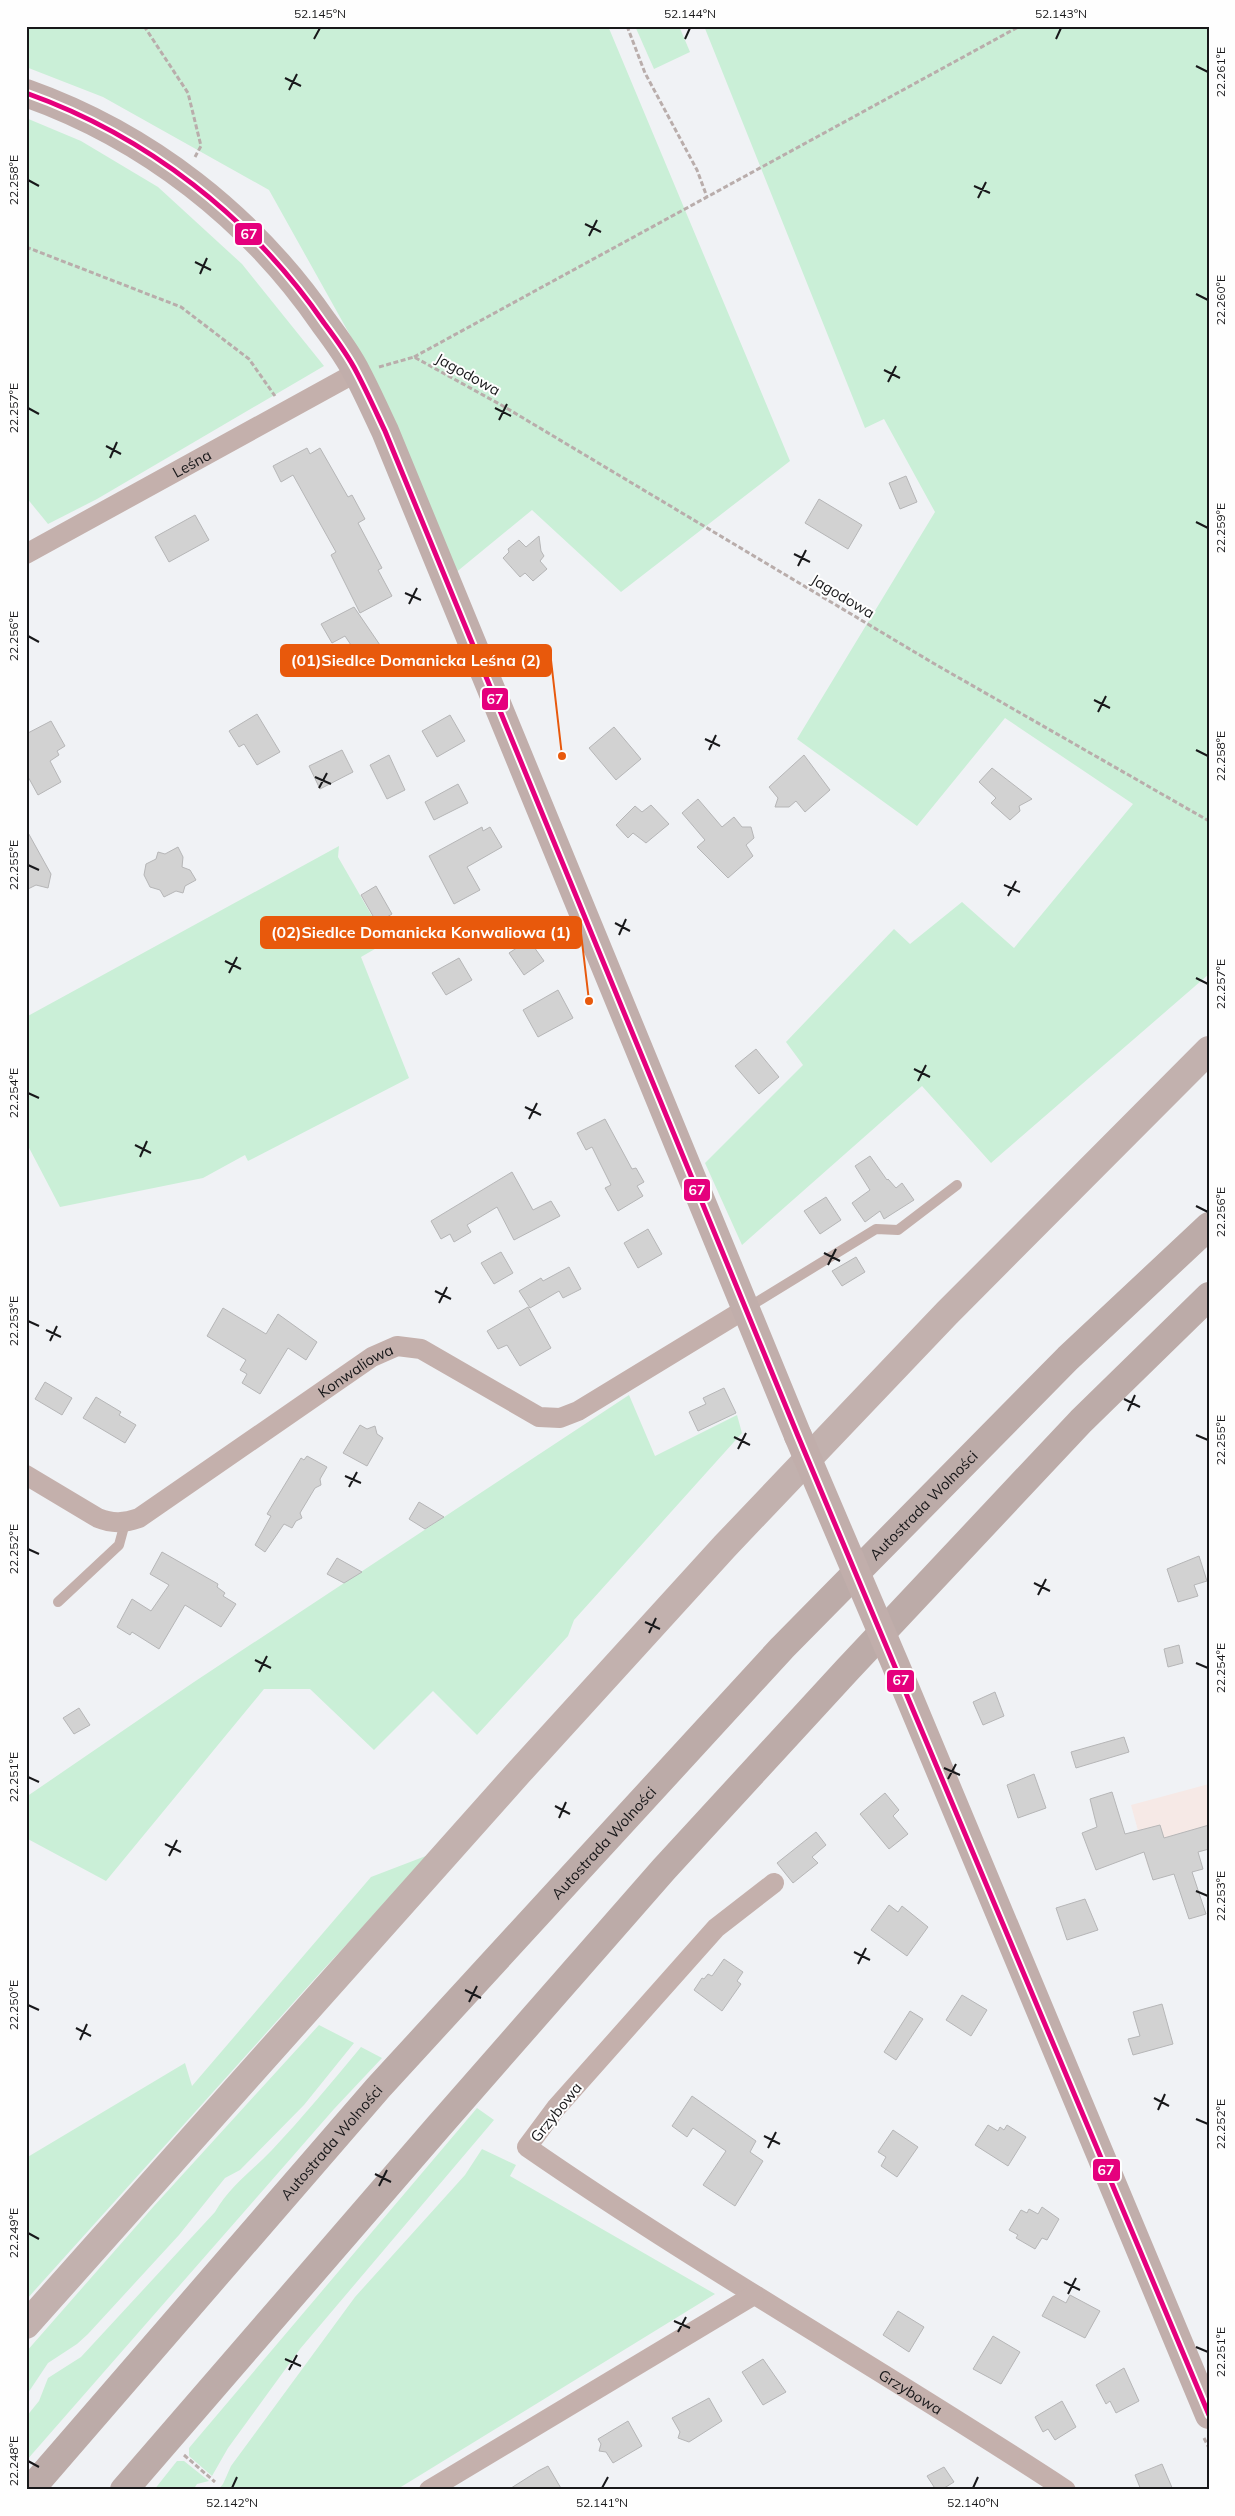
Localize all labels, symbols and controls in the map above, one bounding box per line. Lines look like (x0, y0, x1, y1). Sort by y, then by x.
text: 52.145°N (294, 6, 346, 21)
text: 52.144°N (664, 6, 716, 21)
text: 52.143°N (1035, 6, 1087, 21)
text: 22.261°E (1213, 47, 1228, 97)
text: 22.258°E (6, 155, 21, 205)
line badge: 67 (234, 222, 263, 246)
text: 67 (241, 225, 257, 243)
text: 22.260°E (1213, 275, 1228, 325)
street label: Jagodowa (432, 349, 504, 399)
text: 22.257°E (6, 383, 21, 433)
street label: Leśna (169, 445, 214, 481)
text: 22.259°E (1213, 503, 1228, 553)
street label: Jagodowa (808, 570, 878, 622)
text: 22.256°E (6, 611, 21, 661)
callout: (01)Siedlce Domanicka Leśna (2) (281, 645, 551, 676)
text: (01)Siedlce Domanicka Leśna (2) (291, 650, 541, 670)
line badge: 67 (481, 687, 509, 711)
text: 67 (487, 690, 503, 708)
text: 22.258°E (1213, 731, 1228, 781)
text: 22.255°E (6, 840, 21, 890)
callout: (02)Siedlce Domanicka Konwaliowa (1) (261, 917, 581, 948)
text: (02)Siedlce Domanicka Konwaliowa (1) (271, 922, 571, 942)
text: 22.257°E (1213, 959, 1228, 1009)
text: 22.254°E (6, 1068, 21, 1118)
line badge: 67 (683, 1178, 711, 1202)
text: 67 (689, 1181, 705, 1199)
text: 22.256°E (1213, 1187, 1228, 1237)
text: 22.253°E (6, 1296, 21, 1346)
street label: Konwaliowa (314, 1339, 396, 1401)
text: 22.255°E (1213, 1415, 1228, 1465)
street label: Autostrada Wolności (865, 1446, 981, 1564)
text: 22.252°E (6, 1524, 21, 1574)
text: 22.254°E (1213, 1643, 1228, 1693)
line badge: 67 (886, 1669, 915, 1693)
text: 67 (893, 1671, 909, 1689)
text: 22.251°E (6, 1752, 21, 1802)
street label: Autostrada Wolności (547, 1782, 660, 1903)
text: 22.253°E (1213, 1871, 1228, 1921)
text: 22.250°E (6, 1980, 21, 2030)
street label: Grzybowa (526, 2078, 586, 2146)
street label: Autostrada Wolności (276, 2081, 386, 2204)
text: 22.252°E (1213, 2099, 1228, 2149)
line badge: 67 (1092, 2158, 1121, 2182)
text: 67 (1098, 2161, 1114, 2179)
text: 22.249°E (6, 2208, 21, 2258)
text: 22.251°E (1213, 2327, 1228, 2377)
street label: Grzybowa (876, 2364, 946, 2418)
text: 22.248°E (6, 2436, 21, 2486)
text: 52.142°N (206, 2495, 258, 2510)
text: 52.141°N (576, 2495, 628, 2510)
text: 52.140°N (947, 2495, 999, 2510)

